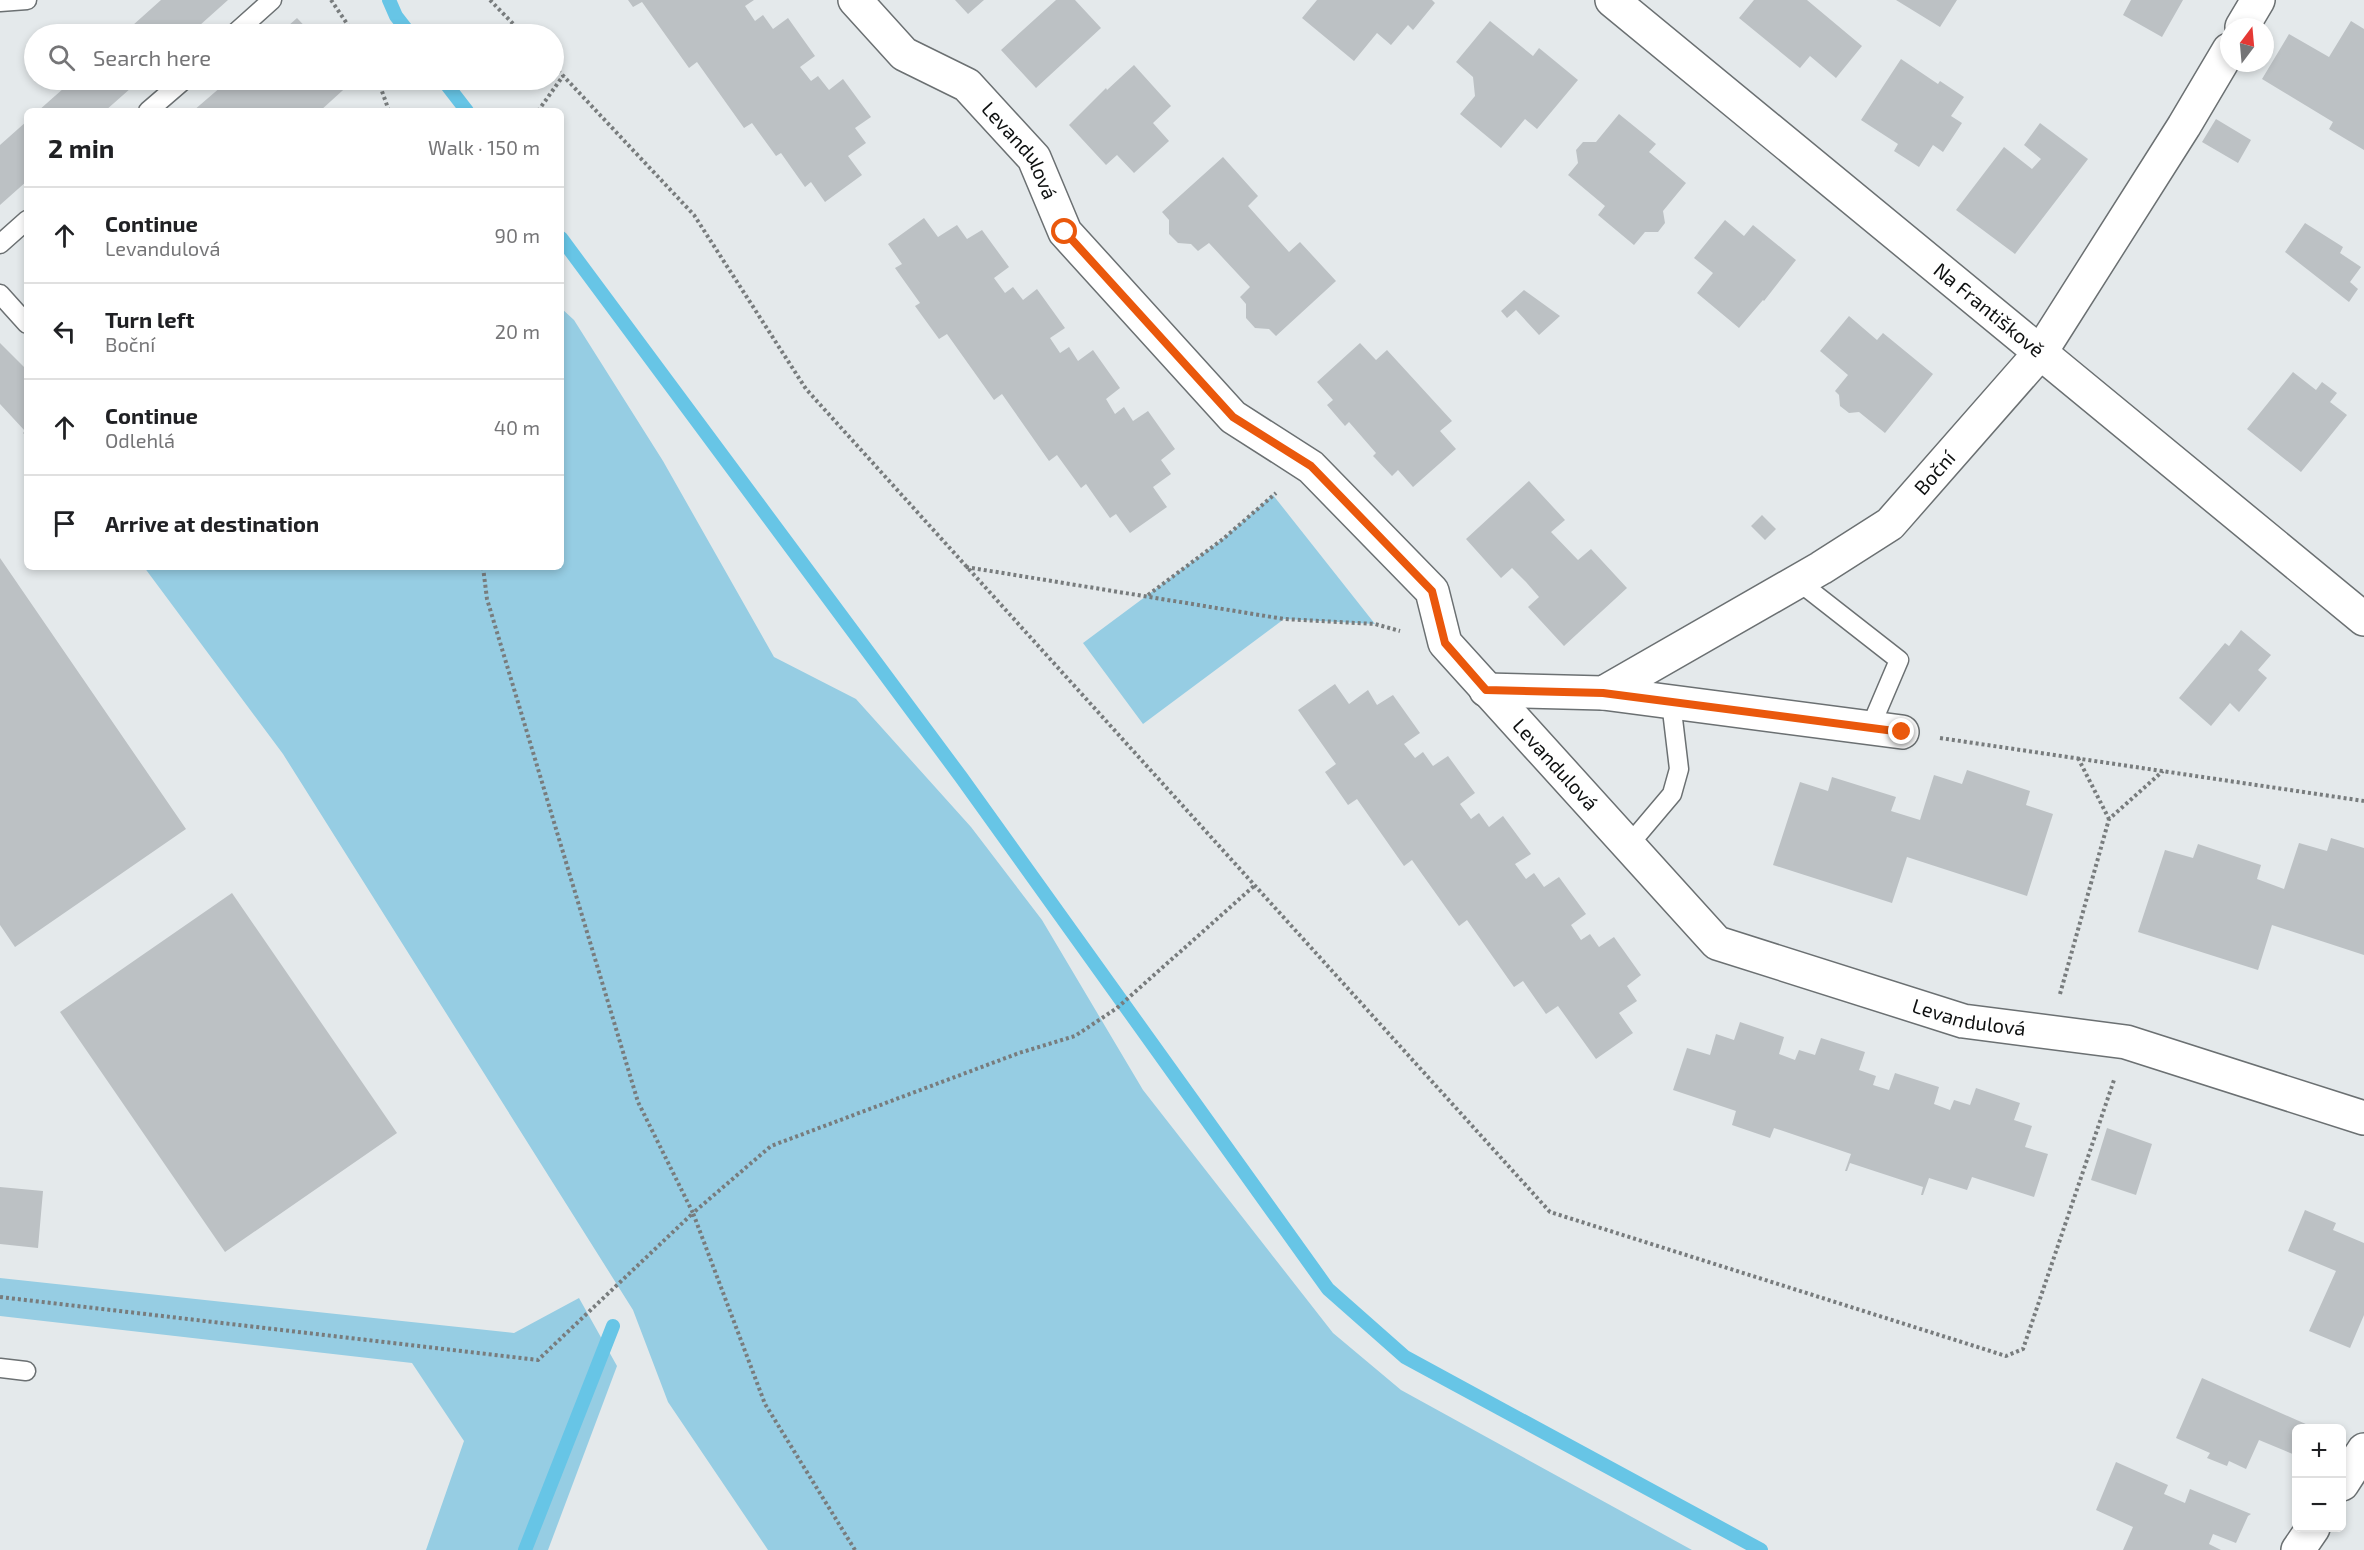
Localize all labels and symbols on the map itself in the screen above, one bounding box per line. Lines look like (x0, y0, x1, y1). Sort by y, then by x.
north arrow (2220, 18, 2274, 72)
street label: Levandulová (977, 96, 1063, 202)
route start (1051, 218, 1077, 244)
street label: Na Františkově (1929, 257, 2049, 362)
street label: Boční (1908, 445, 1960, 499)
street label: Levandulová (1508, 713, 1604, 815)
route end (1888, 718, 1914, 744)
street label: Levandulová (1909, 993, 2027, 1040)

